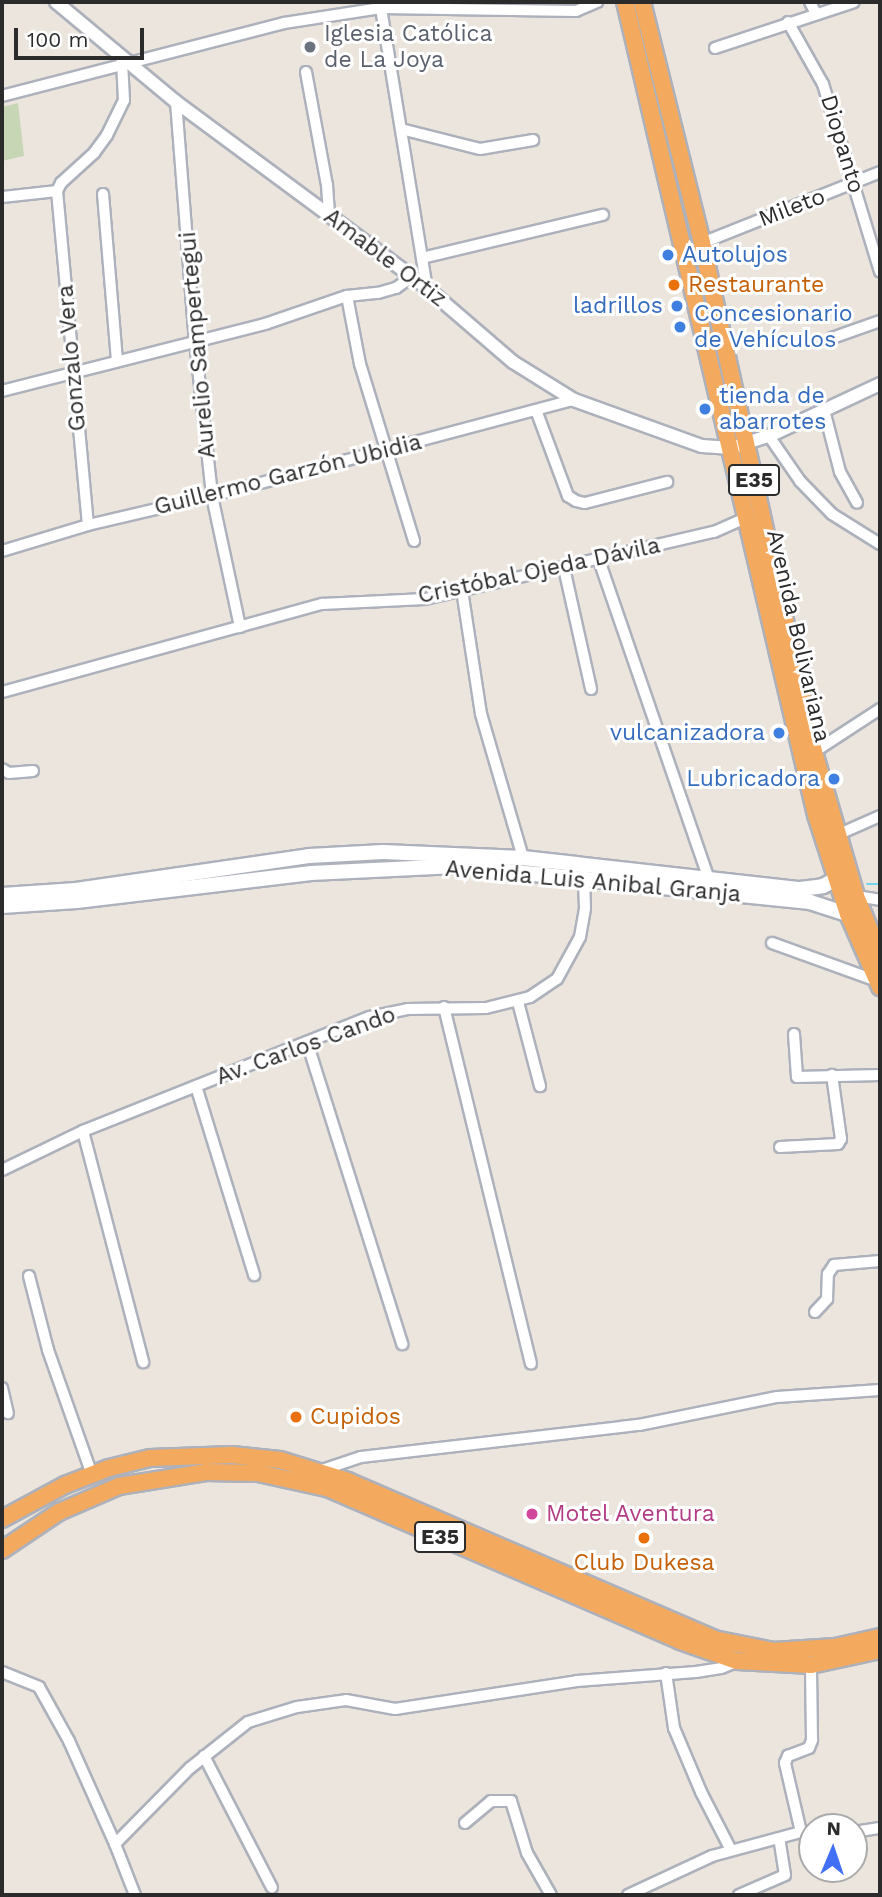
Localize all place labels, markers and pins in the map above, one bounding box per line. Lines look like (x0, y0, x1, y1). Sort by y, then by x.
place label: Iglesia Católica de La Joya (324, 20, 493, 74)
marker: Iglesia Católica de La Joya (302, 39, 318, 55)
place label: Autolujos (682, 241, 788, 269)
marker: Autolujos (660, 247, 676, 263)
place label: Restaurante (688, 271, 824, 299)
marker: Restaurante (666, 277, 682, 293)
place label: ladrillos (573, 292, 663, 320)
marker: ladrillos (669, 298, 685, 314)
place label: Concesionario de Vehículos (694, 300, 853, 354)
marker: Concesionario de Vehículos (672, 319, 688, 335)
place label: tienda de abarrotes (719, 382, 826, 436)
marker: tienda de abarrotes (697, 401, 713, 417)
place label: vulcanizadora (610, 719, 765, 747)
marker: vulcanizadora (771, 725, 787, 741)
place label: Lubricadora (686, 765, 820, 793)
marker: Lubricadora (826, 771, 842, 787)
place label: Cupidos (310, 1403, 401, 1431)
marker: Cupidos (288, 1409, 304, 1425)
place label: Motel Aventura (546, 1500, 716, 1528)
marker: Motel Aventura (524, 1506, 540, 1522)
marker: Club Dukesa (636, 1530, 652, 1546)
place label: Club Dukesa (573, 1549, 715, 1577)

